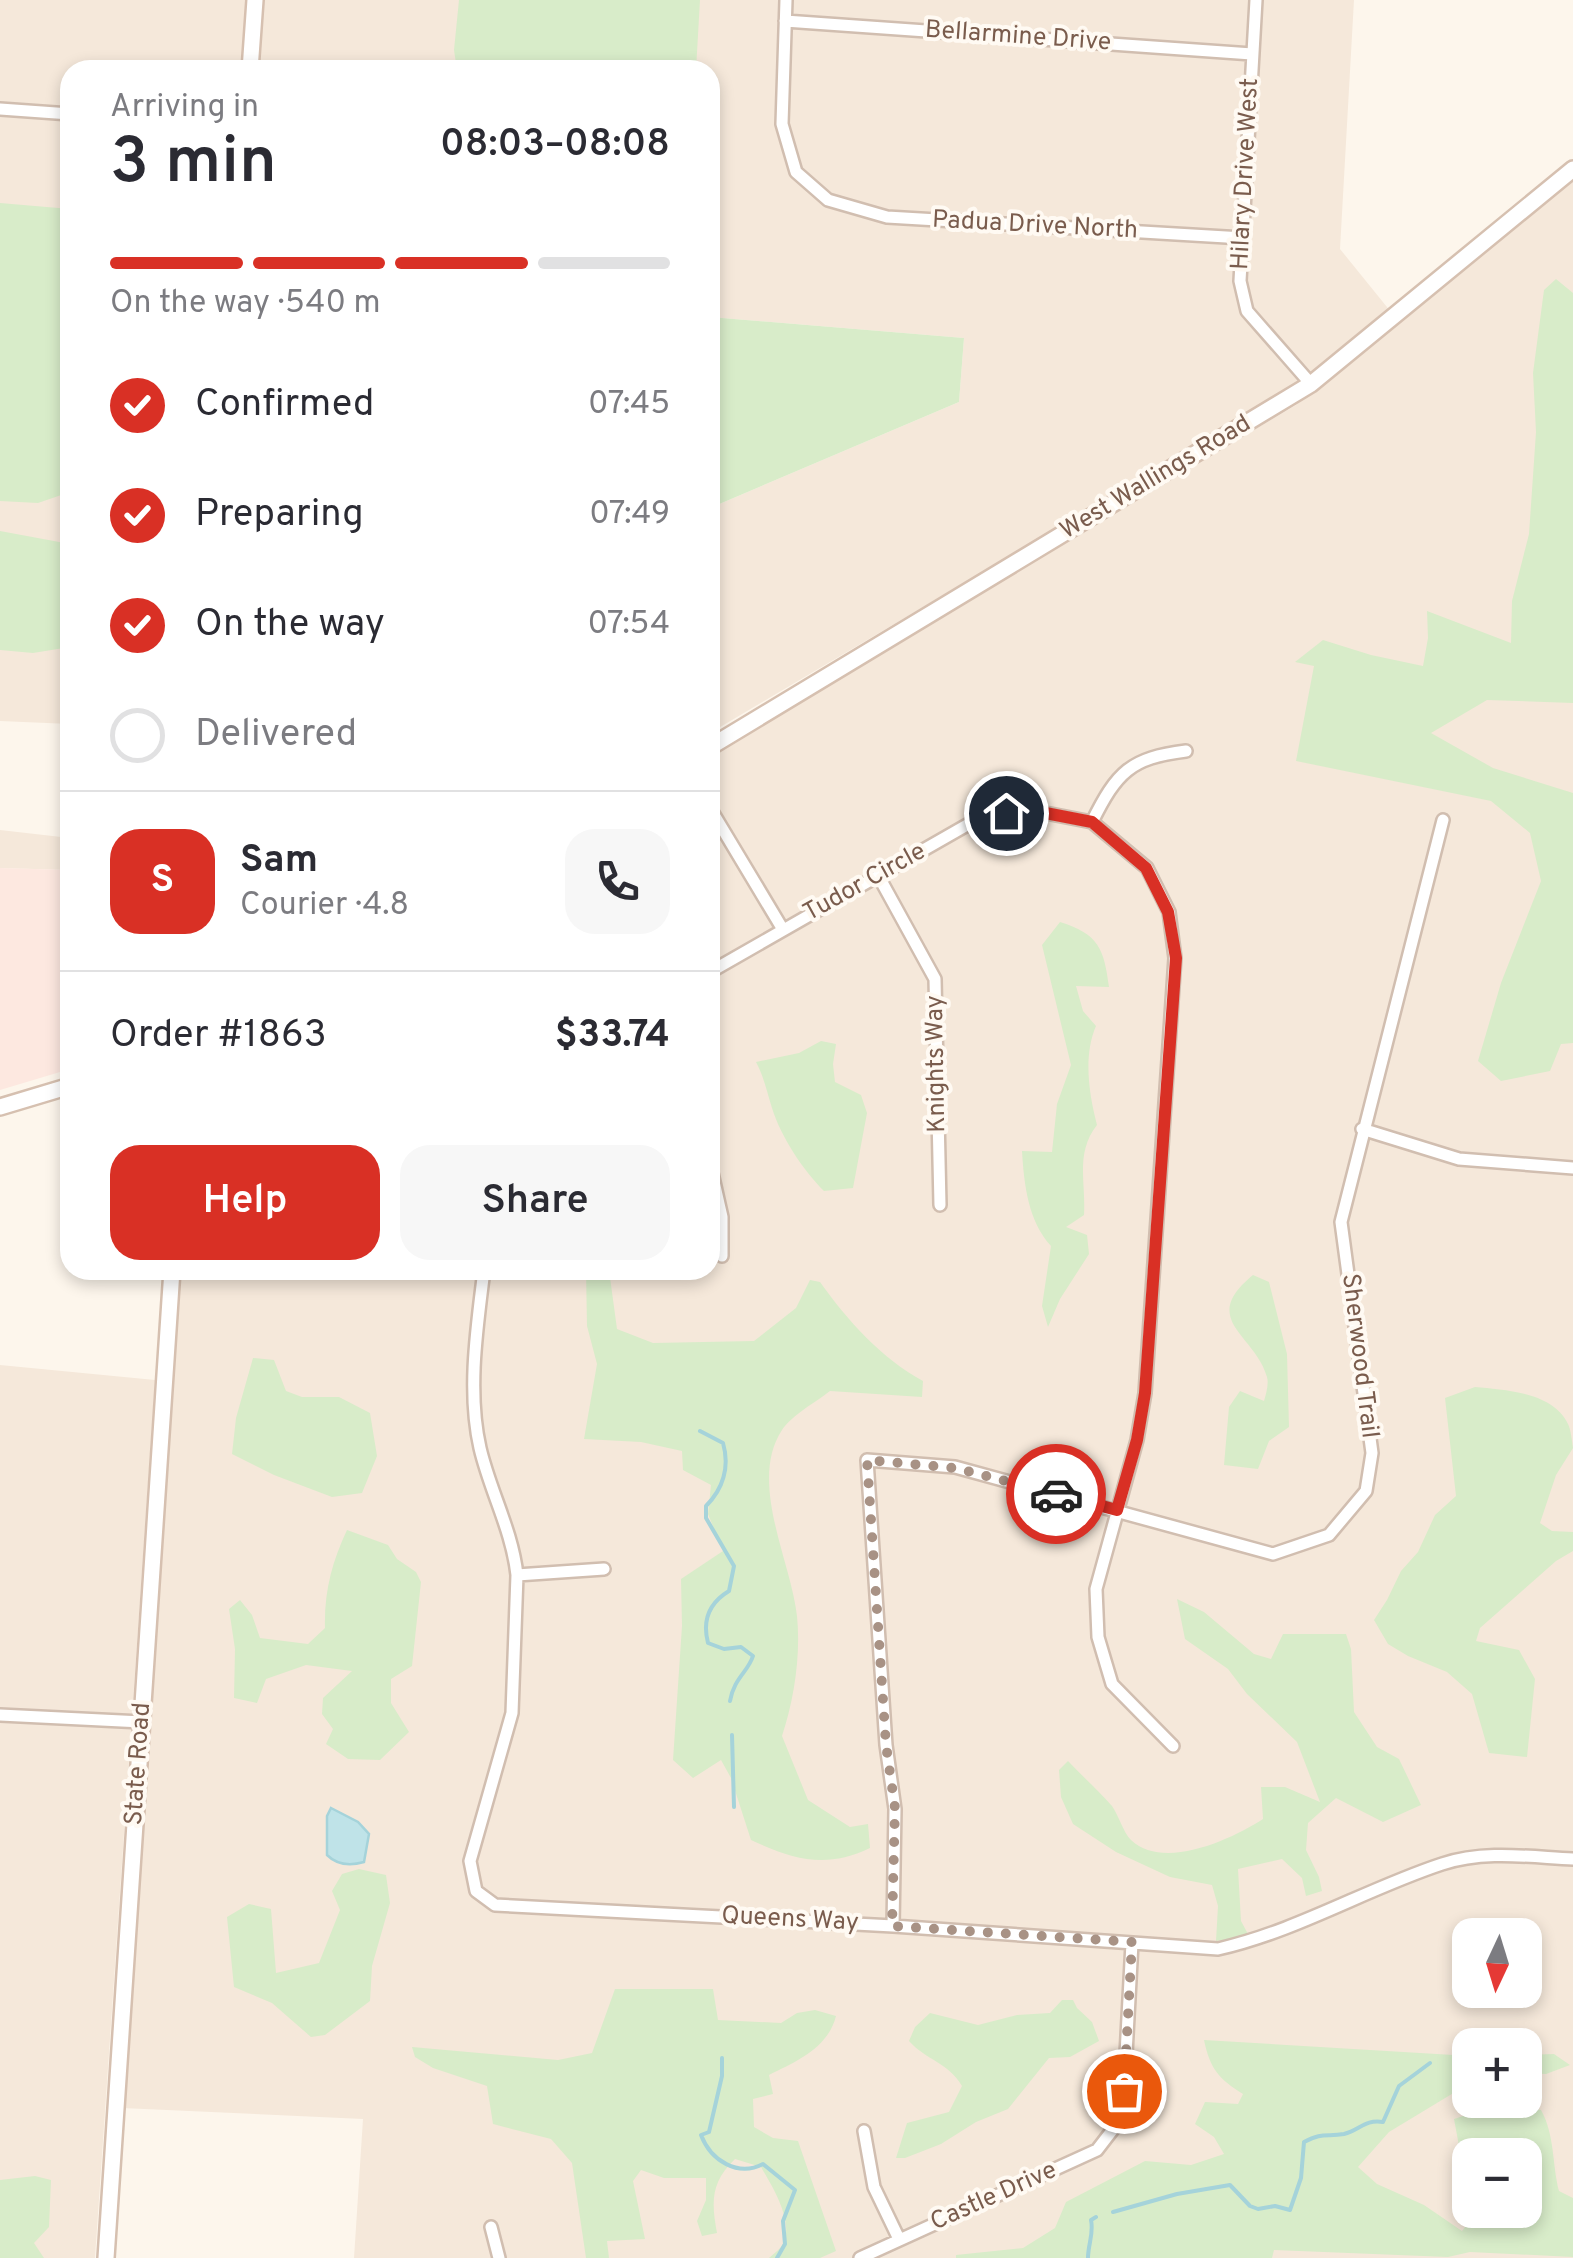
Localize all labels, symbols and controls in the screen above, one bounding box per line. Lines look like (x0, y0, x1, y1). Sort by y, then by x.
street label: Bellarmine Drive (924, 15, 1112, 59)
street label: Hilary Drive West (1225, 77, 1267, 271)
text: Arriving in (110, 88, 259, 128)
text: 08:03–08:08 (440, 121, 670, 170)
text: 3 min (110, 124, 277, 206)
street label: Padua Drive North (931, 205, 1139, 247)
text: On the way · 540 m (110, 284, 381, 324)
icon: check (110, 378, 165, 433)
text: Confirmed (195, 381, 374, 430)
text: 07:45 (588, 385, 670, 425)
street label: West Wallings Road (1055, 408, 1257, 548)
icon: check (110, 488, 165, 543)
text: Preparing (195, 491, 364, 540)
text: 07:49 (589, 495, 670, 535)
icon: check (110, 598, 165, 653)
text: On the way (195, 601, 385, 650)
text: 07:54 (587, 605, 670, 645)
text: Delivered (195, 711, 357, 760)
pin (964, 771, 1049, 856)
icon: home (979, 786, 1034, 841)
button: phone (565, 829, 670, 934)
street label: Tudor Circle (798, 836, 932, 930)
text: Sam (240, 837, 318, 886)
text: S (151, 857, 174, 906)
text: Courier · 4.8 (240, 886, 409, 926)
street label: Knights Way (920, 995, 954, 1133)
text: Order #1863 (110, 1012, 327, 1061)
text: $33.74 (555, 1012, 670, 1061)
button: Help (110, 1145, 380, 1260)
button: Share (400, 1145, 670, 1260)
street label: Sherwood Trail (1333, 1272, 1385, 1440)
courier (1006, 1444, 1106, 1544)
icon: car (1029, 1467, 1084, 1522)
street label: State Road (119, 1701, 159, 1827)
street label: Queens Way (720, 1900, 860, 1940)
north arrow (1452, 1918, 1542, 2008)
map controls (1452, 1918, 1542, 2228)
button: + (1452, 2028, 1542, 2118)
pin (1082, 2049, 1167, 2134)
icon: bag (1097, 2064, 1152, 2119)
button: − (1452, 2138, 1542, 2228)
street label: Castle Drive (926, 2155, 1062, 2239)

